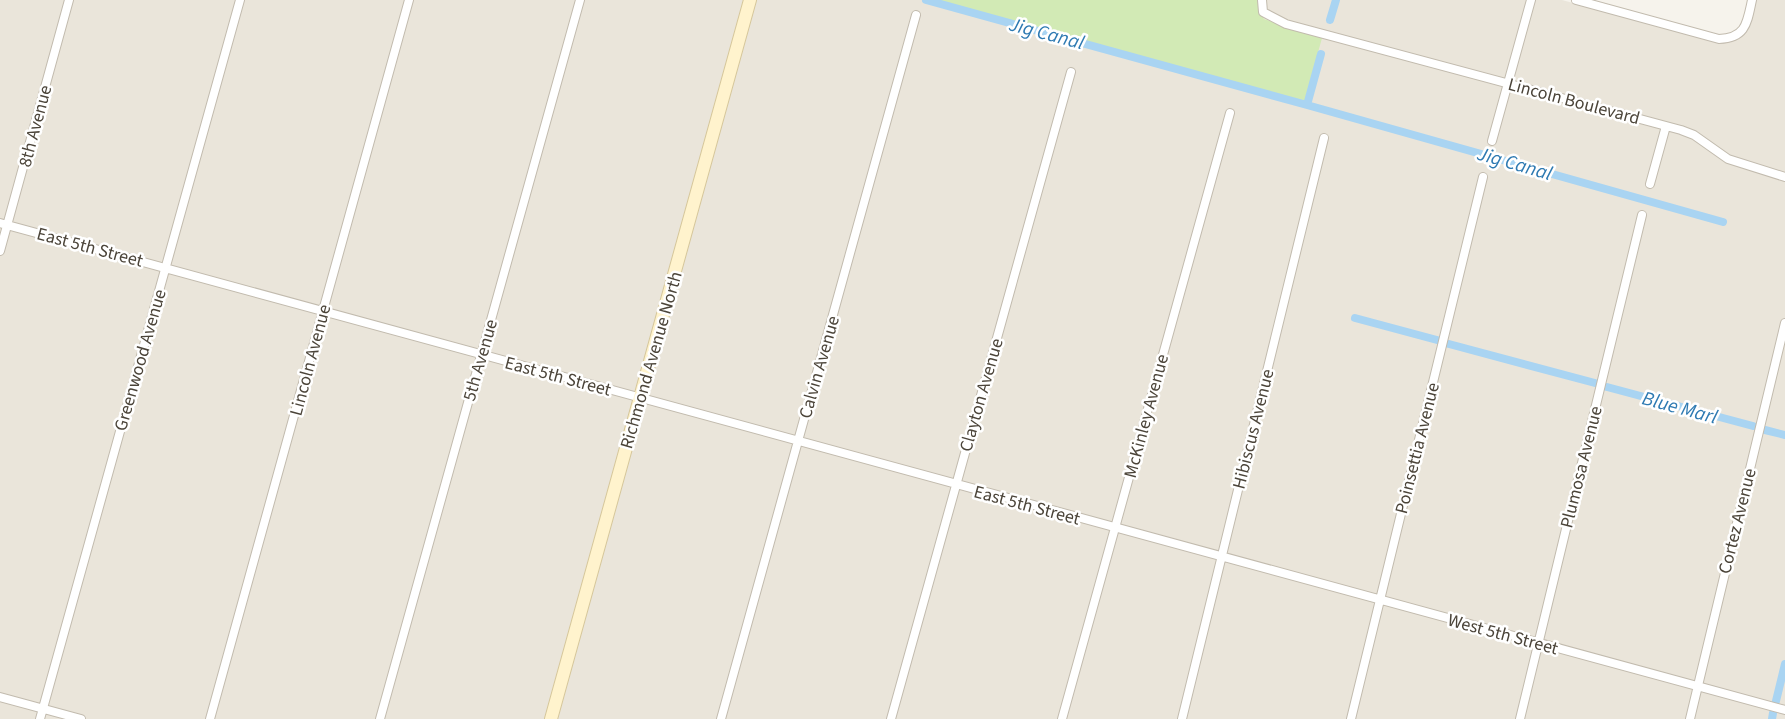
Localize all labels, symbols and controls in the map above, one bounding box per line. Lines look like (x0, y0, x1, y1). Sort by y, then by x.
water label: Jig Canal (1005, 10, 1087, 57)
street label: Lincoln Boulevard (1505, 72, 1643, 131)
street label: 8th Avenue (13, 82, 58, 170)
water label: Jig Canal (1473, 140, 1555, 188)
street label: East 5th Street (34, 221, 146, 274)
street label: Richmond Avenue North (614, 269, 689, 452)
street label: Greenwood Avenue (108, 286, 173, 434)
street label: Lincoln Avenue (284, 302, 337, 418)
street label: Calvin Avenue (793, 313, 846, 421)
street label: 5th Avenue (457, 316, 504, 404)
street label: Clayton Avenue (953, 335, 1010, 455)
street label: East 5th Street (502, 350, 614, 403)
street label: McKinley Avenue (1118, 351, 1175, 481)
street label: Hibiscus Avenue (1227, 367, 1280, 492)
street label: Poinsettia Avenue (1389, 380, 1446, 516)
water label: Blue Marl (1639, 384, 1721, 431)
street label: Plumosa Avenue (1554, 403, 1609, 531)
street label: Cortez Avenue (1712, 466, 1763, 576)
street label: East 5th Street (971, 479, 1083, 532)
street label: West 5th Street (1445, 608, 1561, 661)

